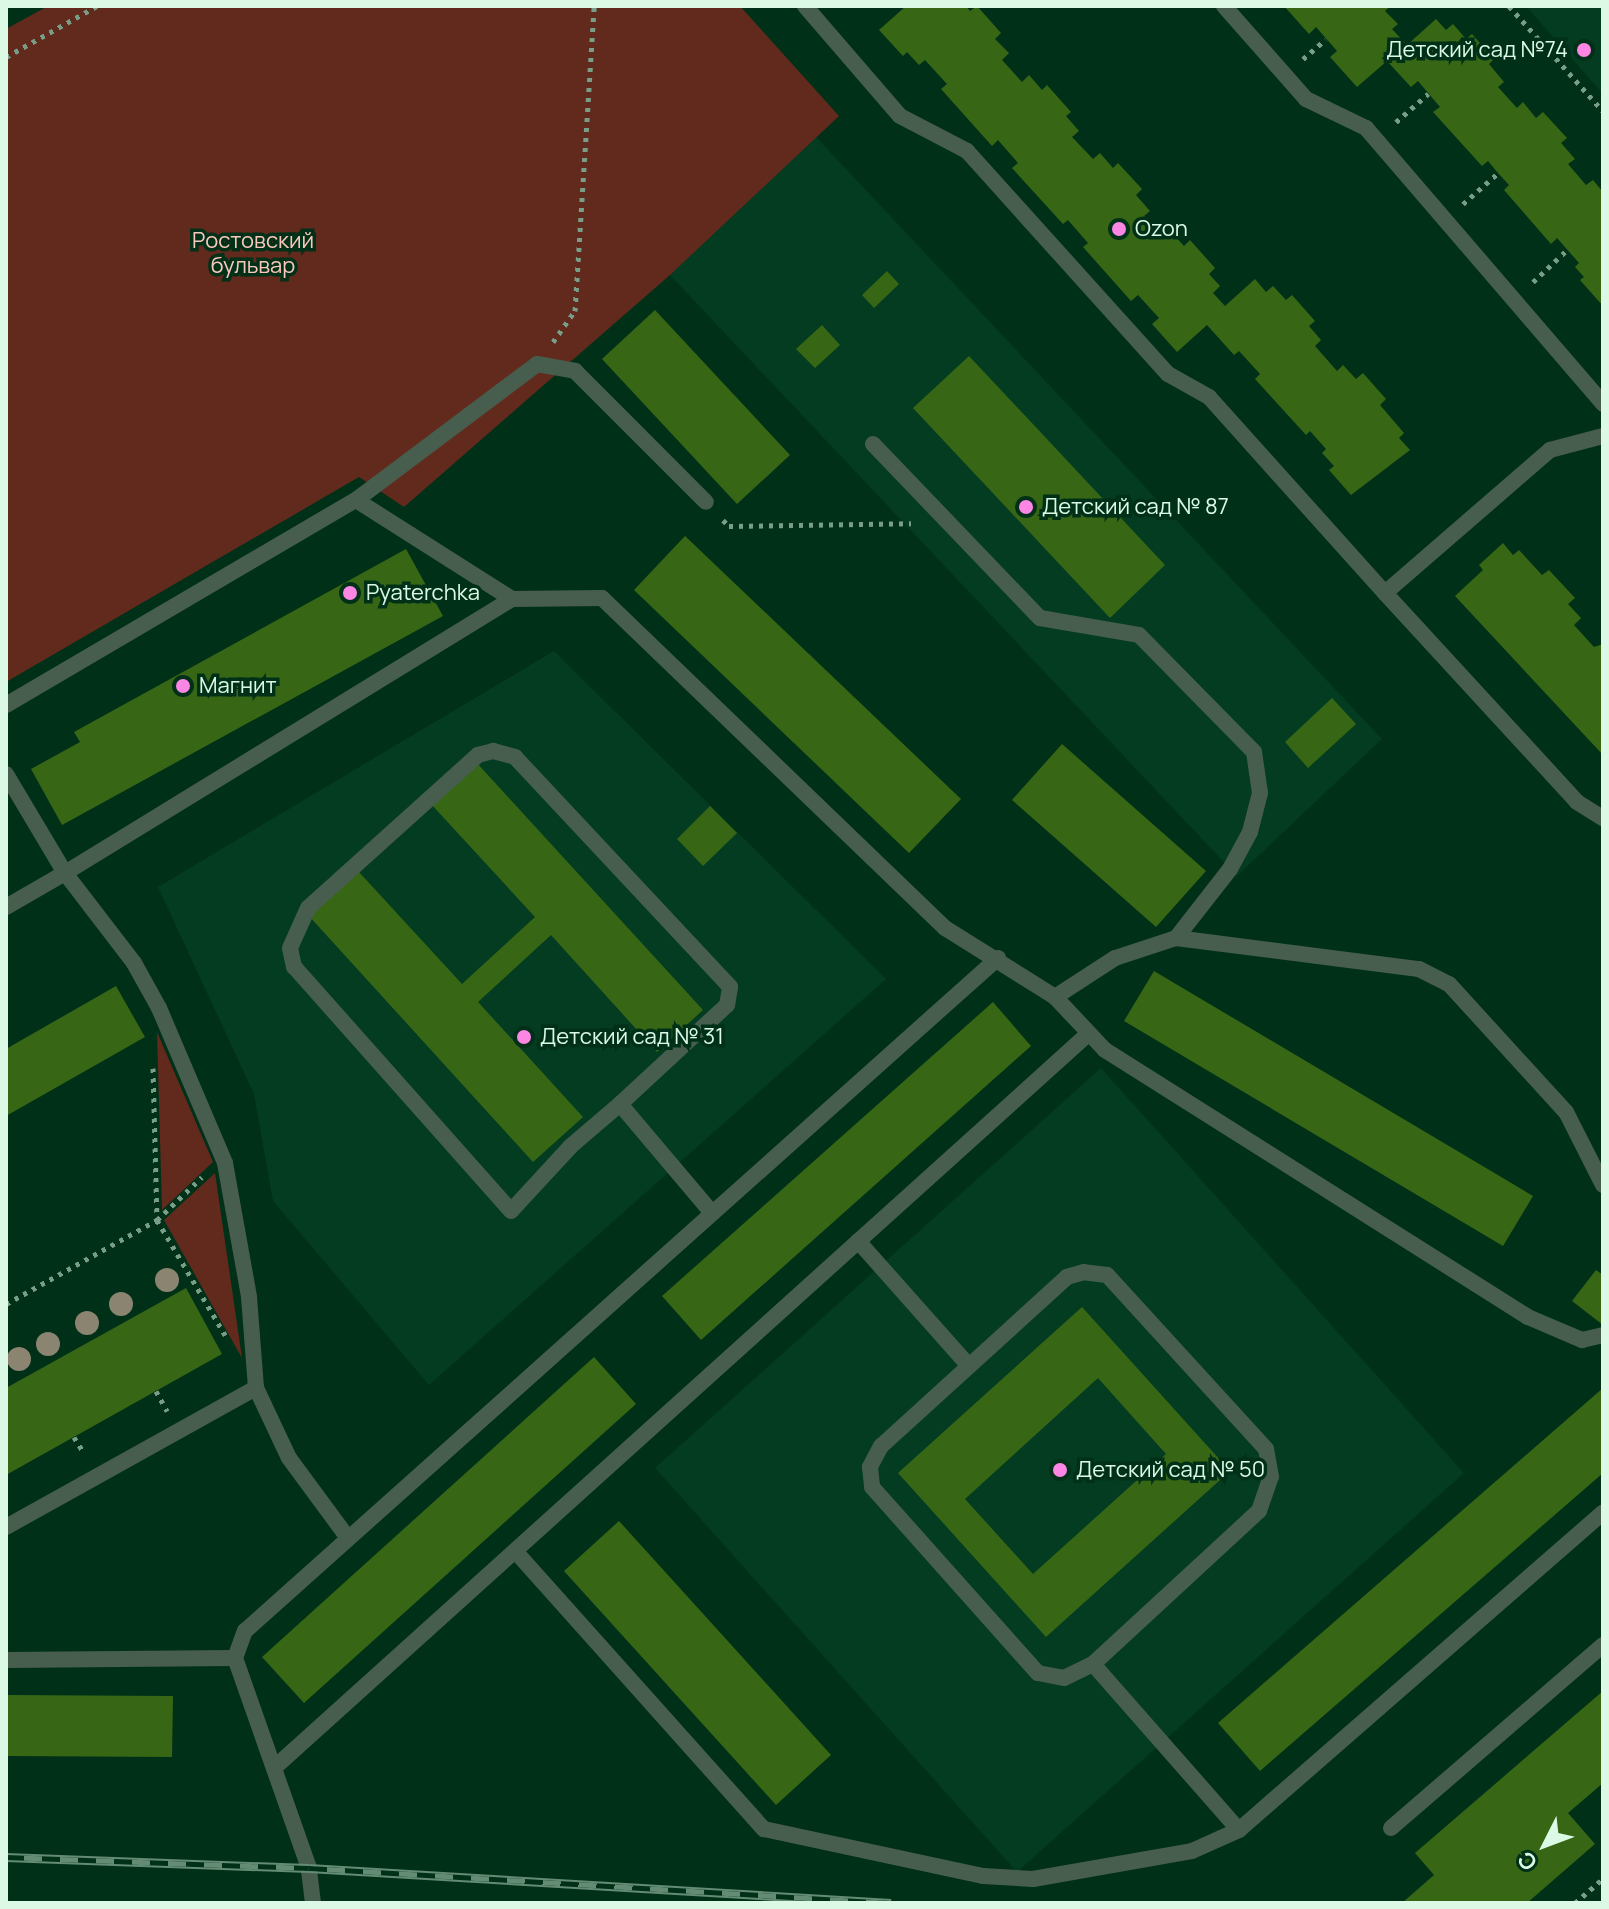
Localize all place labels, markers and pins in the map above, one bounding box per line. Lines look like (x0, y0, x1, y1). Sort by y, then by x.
place label: Детский сад №74 (1386, 37, 1568, 63)
marker: Детский сад №74 (1575, 41, 1593, 59)
place label: Ozon (1135, 216, 1188, 242)
marker: Ozon (1110, 220, 1128, 238)
place label: Детский сад № 87 (1042, 494, 1229, 520)
marker: Детский сад № 87 (1017, 498, 1035, 516)
place label: Pyaterchka (366, 580, 480, 606)
marker: Pyaterchka (341, 584, 359, 602)
place label: Магнит (199, 673, 277, 699)
marker: Магнит (174, 677, 192, 695)
place label: Детский сад № 31 (540, 1024, 724, 1050)
marker: Детский сад № 31 (515, 1028, 533, 1046)
place label: Детский сад № 50 (1076, 1457, 1265, 1483)
marker: Детский сад № 50 (1051, 1461, 1069, 1479)

